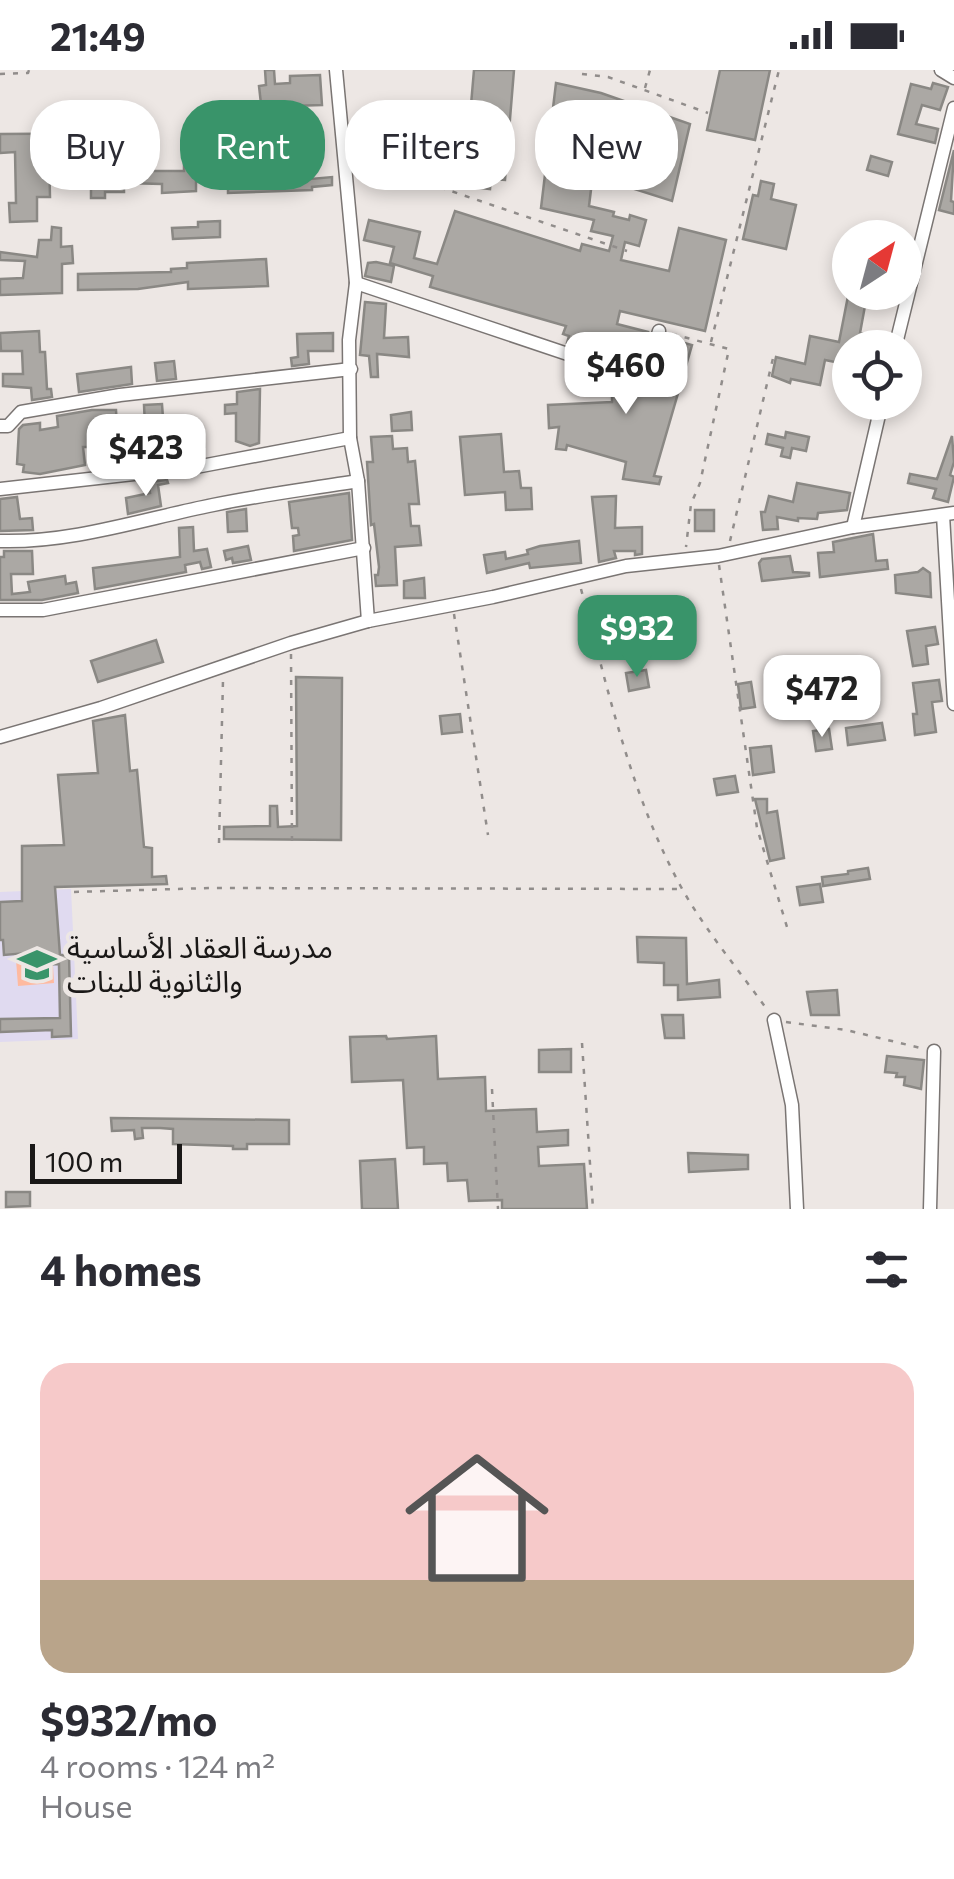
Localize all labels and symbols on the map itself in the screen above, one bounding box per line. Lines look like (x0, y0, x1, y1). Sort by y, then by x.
north arrow (832, 220, 922, 310)
pin: $460 (567, 332, 685, 417)
pin: $423 (87, 414, 205, 499)
pin: $932 (578, 595, 696, 680)
pin: $472 (763, 655, 881, 740)
place label: مدرسة العقاد الأساسية والثانوية للبنات (67, 927, 333, 999)
school or university icon: مدرسة العقاد الأساسية والثانوية للبنات (16, 944, 58, 986)
scale bar (30, 1139, 182, 1184)

